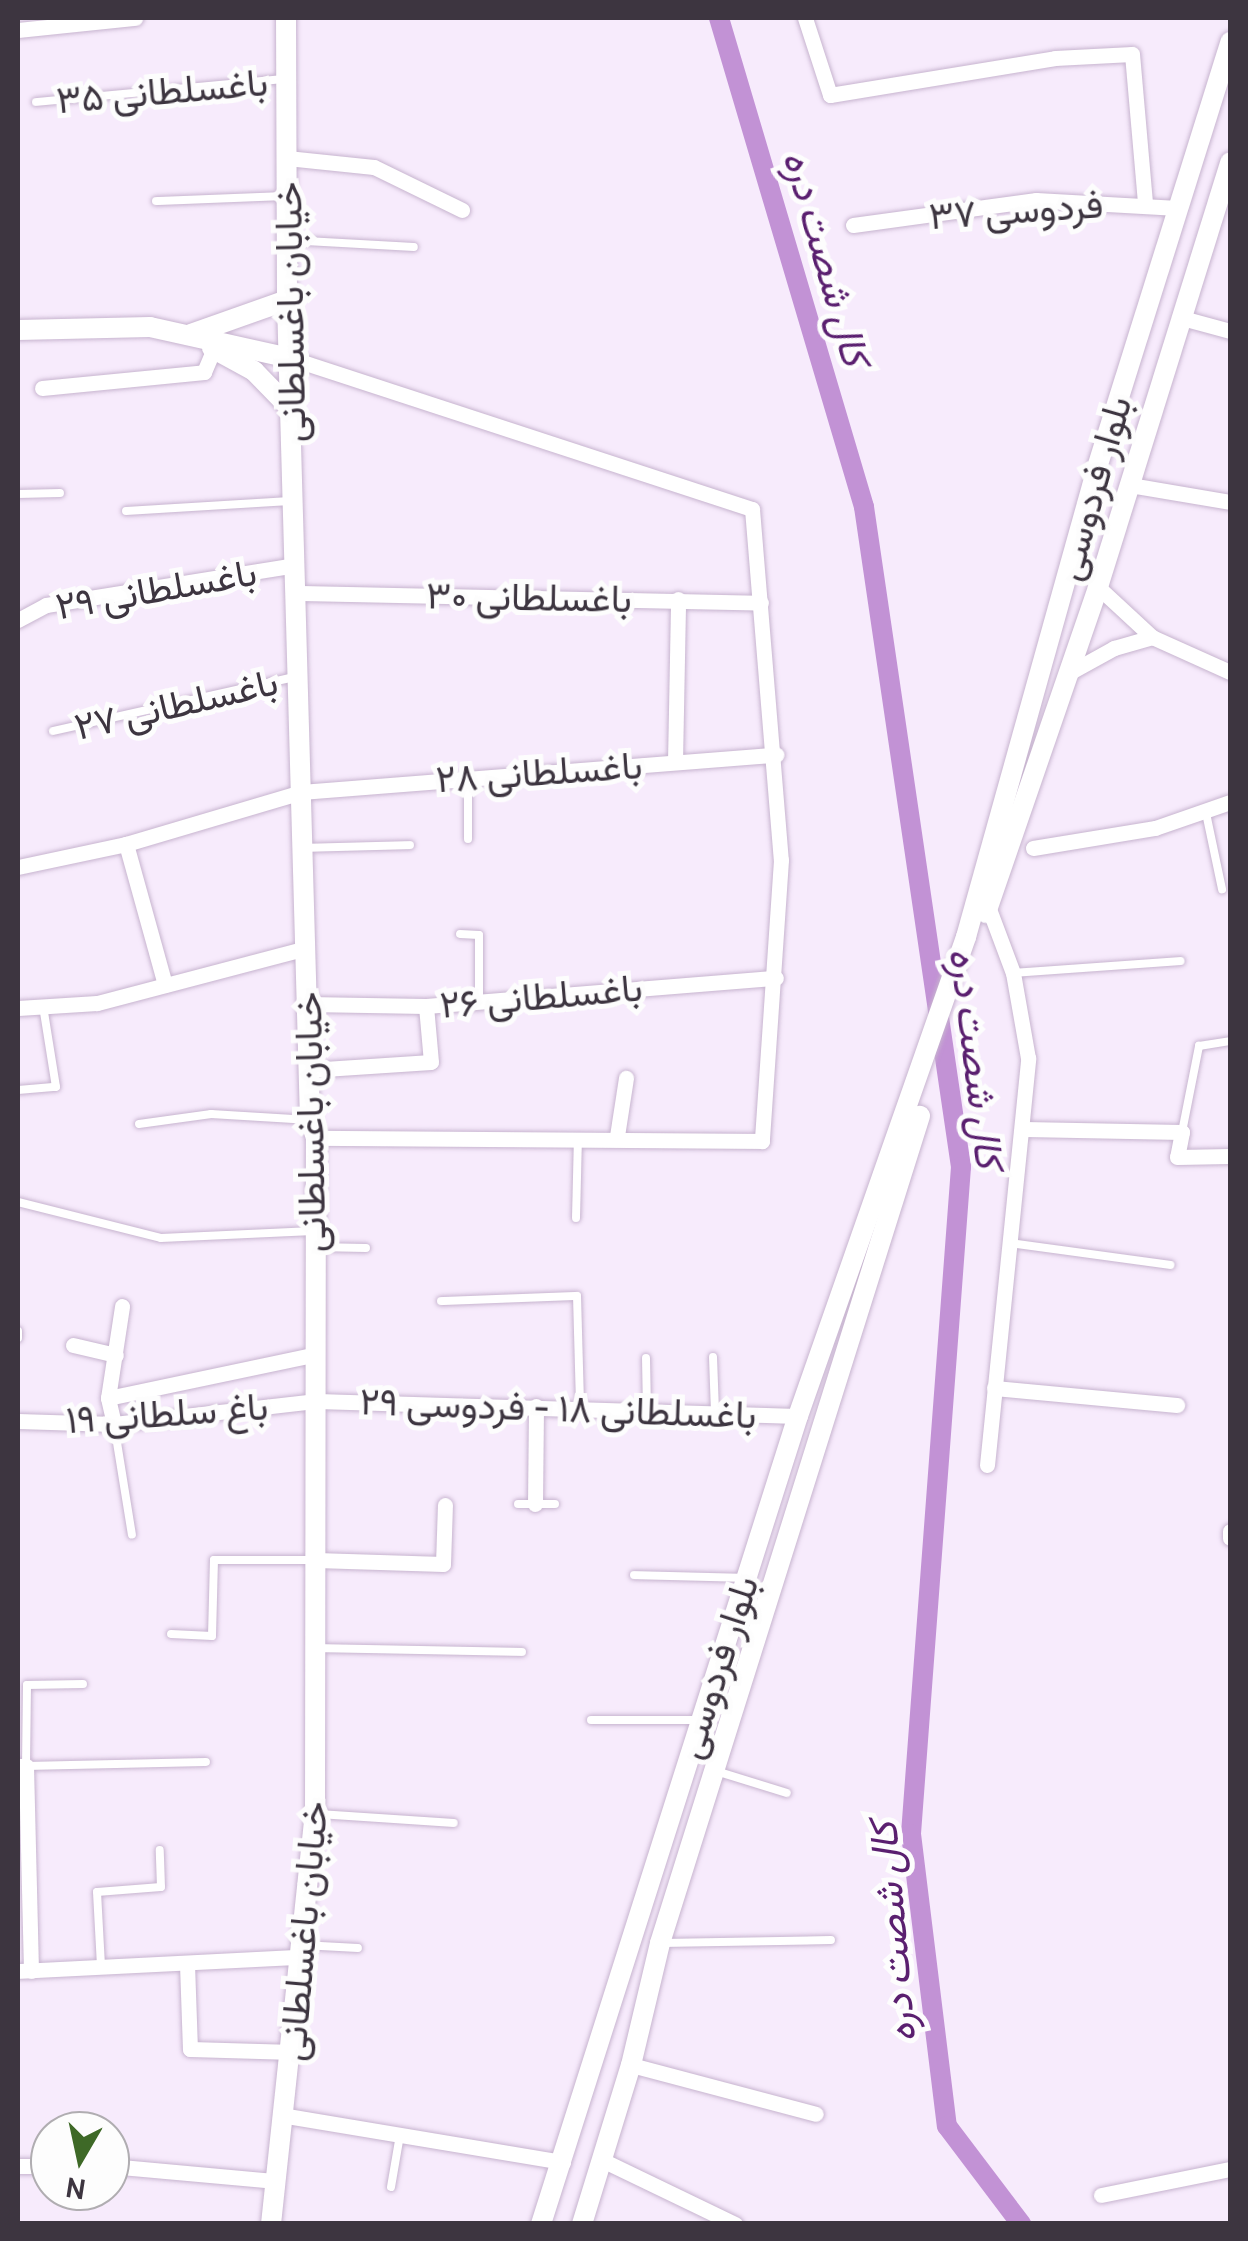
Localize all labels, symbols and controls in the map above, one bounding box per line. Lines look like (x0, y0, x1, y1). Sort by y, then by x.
street label: باغسلطانی ۳۵ (54, 59, 270, 123)
water label: کال شصت دره (773, 145, 881, 371)
street label: خیابان باغسلطانی (265, 181, 315, 443)
street label: فردوسی ۳۷ (927, 181, 1105, 239)
street label: بلوار فردوسی (1045, 391, 1141, 585)
street label: باغسلطانی ۲۹ (52, 549, 260, 629)
street label: باغسلطانی ۳۰ (426, 572, 632, 622)
street label: باغسلطانی ۲۷ (70, 658, 282, 750)
street label: باغسلطانی ۲۸ (434, 742, 644, 802)
water label: کال شصت دره (940, 945, 1014, 1171)
street label: باغسلطانی ۲۶ (438, 964, 644, 1028)
street label: خیابان باغسلطانی (285, 991, 335, 1253)
street label: باغسلطانی ۱۸ - فردوسی ۲۹ (359, 1378, 757, 1438)
street label: باغ سلطانی ۱۹ (64, 1383, 270, 1443)
street label: بلوار فردوسی (666, 1570, 768, 1764)
street label: خیابان باغسلطانی (269, 1799, 337, 2063)
water label: کال شصت دره (858, 1820, 926, 2044)
north arrow (30, 2111, 130, 2211)
text: N (63, 2170, 88, 2207)

